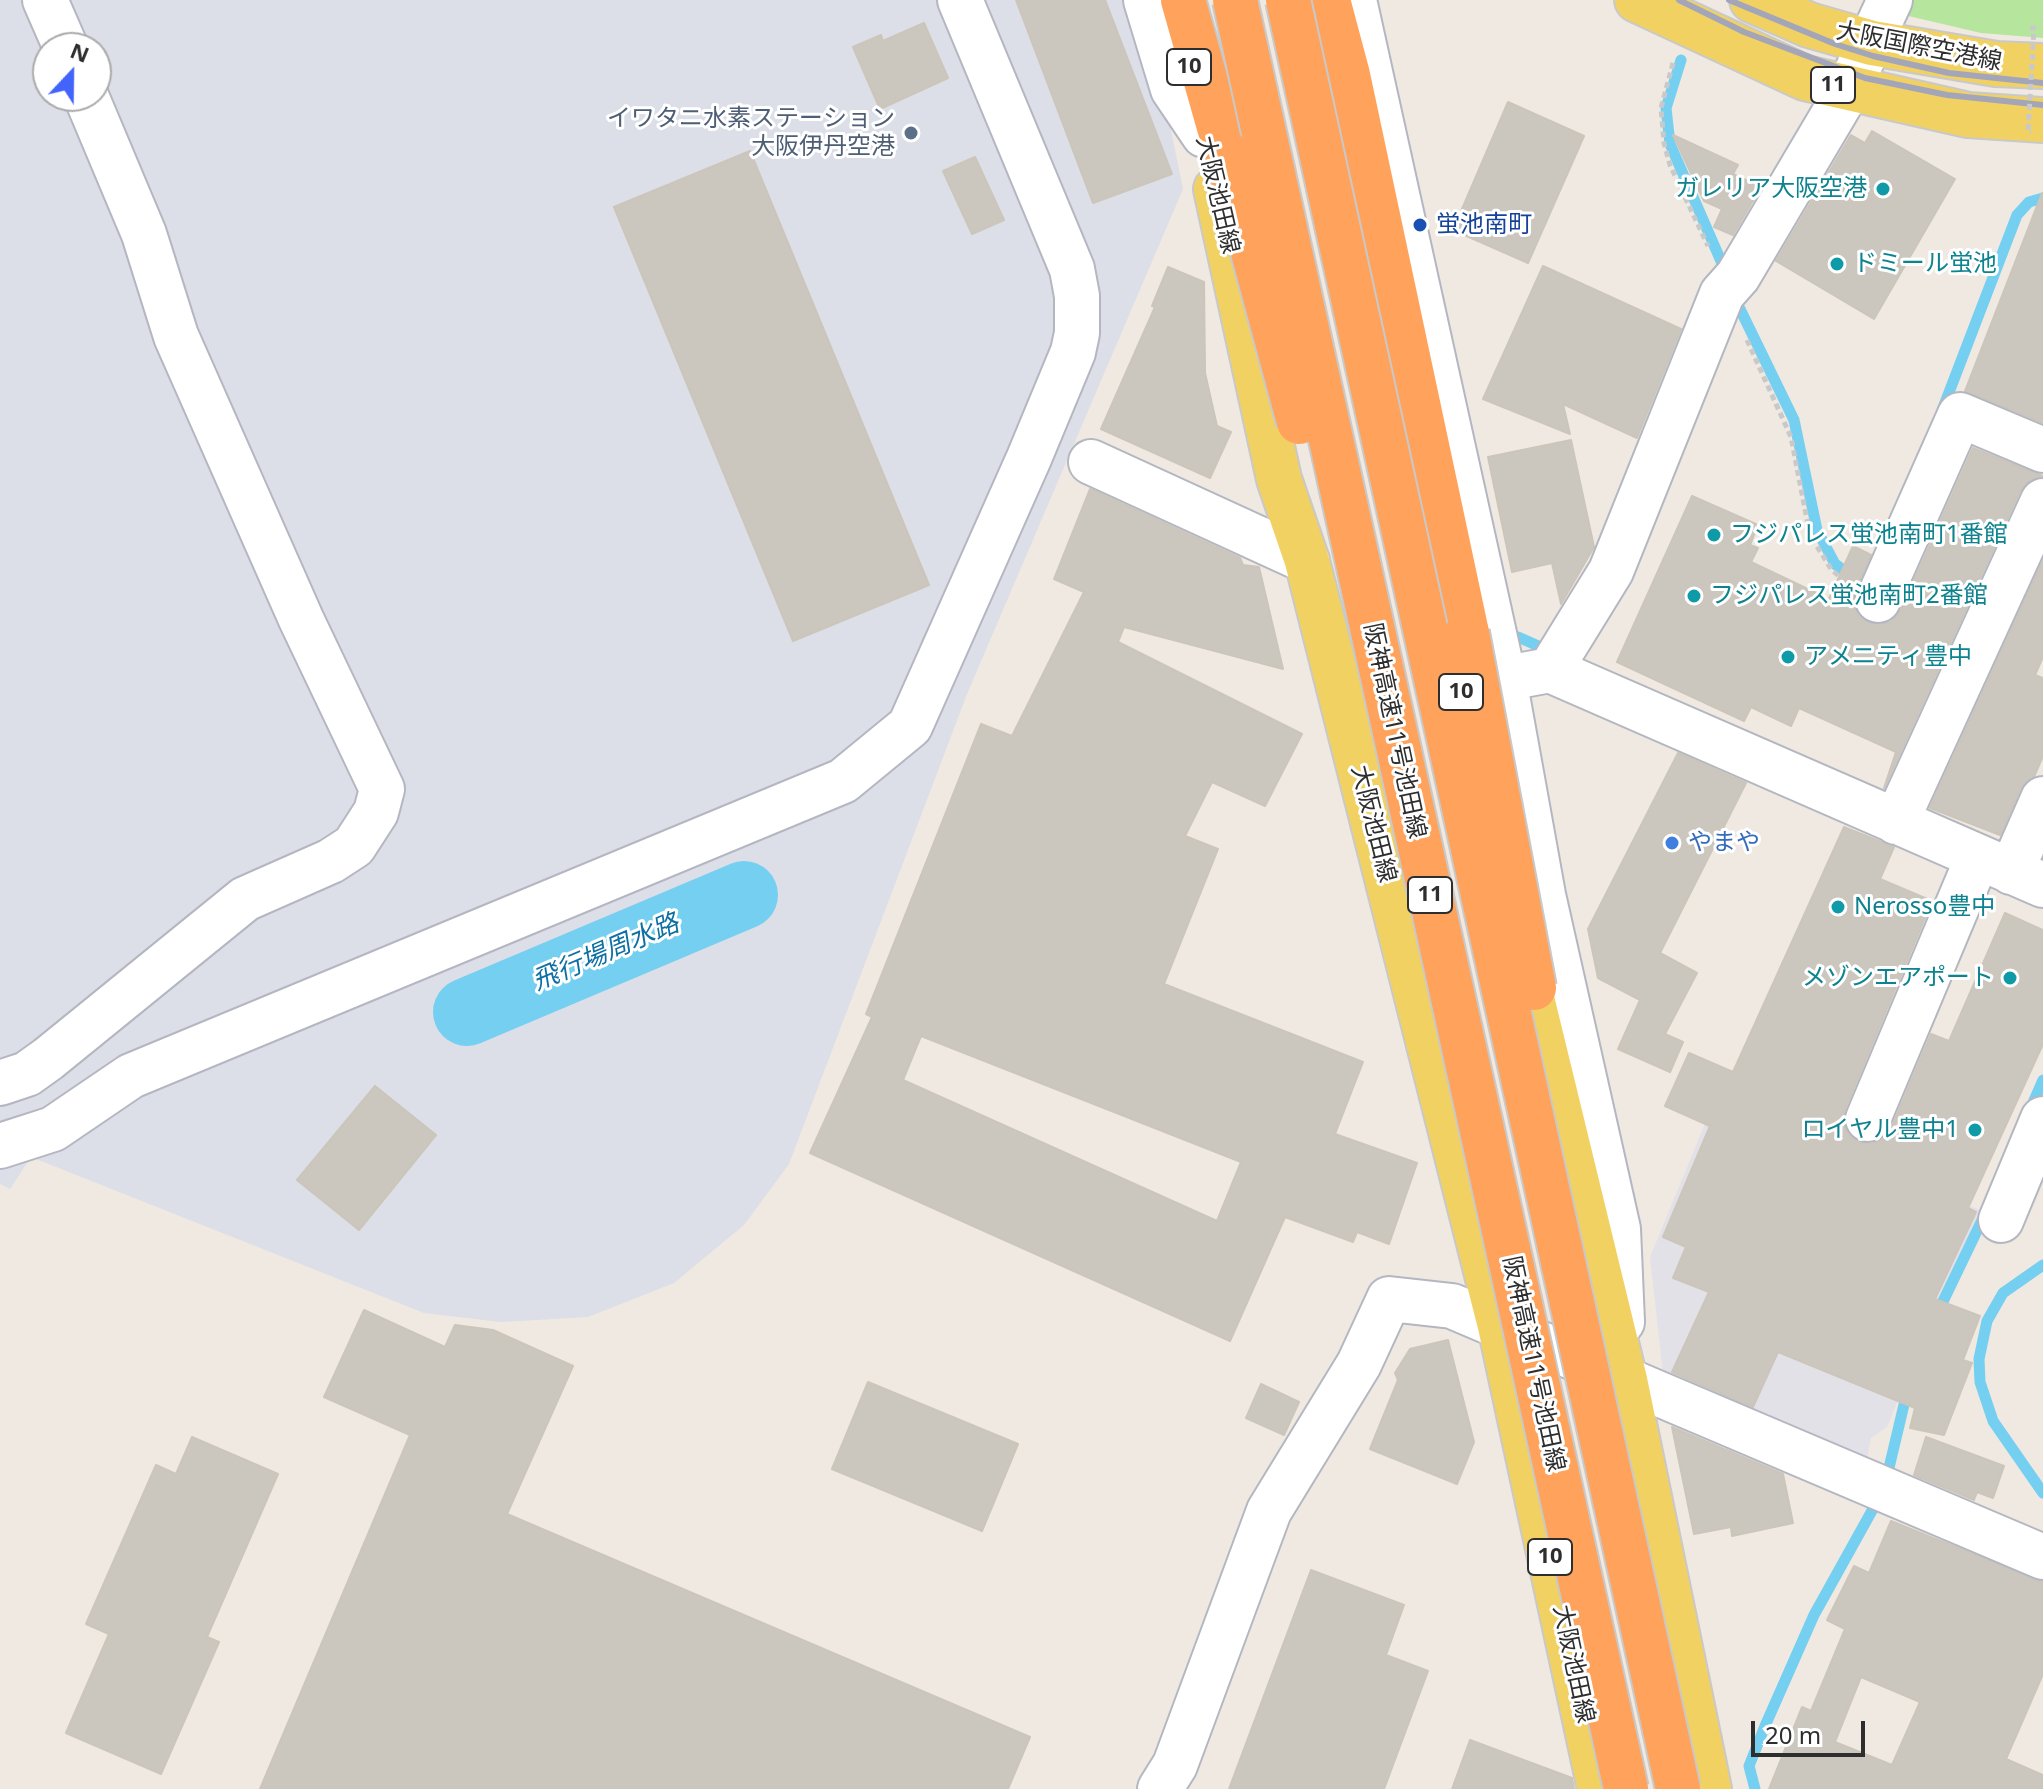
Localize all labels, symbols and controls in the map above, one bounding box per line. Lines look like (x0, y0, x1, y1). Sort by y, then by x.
street label: 大阪国際空港線 (1834, 17, 2004, 77)
north arrow (32, 32, 112, 112)
text: N (66, 34, 94, 69)
road number: 10 (1167, 49, 1211, 85)
road number: 11 (1811, 67, 1855, 103)
place label: イワタニ水素ステーション 大阪伊丹空港 (607, 105, 895, 161)
marker: イワタニ水素ステーション 大阪伊丹空港 (902, 124, 920, 142)
street label: 大阪池田線 (1189, 133, 1245, 257)
place label: ガレリア大阪空港 (1675, 175, 1867, 203)
marker: ガレリア大阪空港 (1874, 180, 1892, 198)
place label: 蛍池南町 (1436, 211, 1532, 239)
marker: 蛍池南町 (1411, 216, 1429, 234)
place label: ドミール蛍池 (1853, 250, 1997, 278)
marker: ドミール蛍池 (1828, 255, 1846, 273)
place label: フジパレス蛍池南町1番館 (1730, 521, 2008, 549)
marker: フジパレス蛍池南町1番館 (1705, 526, 1723, 544)
place label: フジパレス蛍池南町2番館 (1710, 582, 1988, 610)
marker: フジパレス蛍池南町2番館 (1685, 587, 1703, 605)
street label: 阪神高速11号池田線 (1357, 621, 1431, 841)
place label: アメニティ豊中 (1804, 643, 1972, 671)
marker: アメニティ豊中 (1779, 648, 1797, 666)
road number: 10 (1439, 674, 1483, 710)
street label: 大阪池田線 (1345, 762, 1401, 886)
place label: やまや (1688, 829, 1760, 857)
marker: やまや (1663, 834, 1681, 852)
road number: 11 (1408, 877, 1452, 913)
place label: Nerosso豊中 (1854, 893, 1995, 921)
marker: Nerosso豊中 (1829, 898, 1847, 916)
water label: 飛行場周水路 (528, 908, 684, 998)
place label: メゾンエアポート (1802, 964, 1994, 992)
marker: メゾンエアポート (2001, 969, 2019, 987)
place label: ロイヤル豊中1 (1801, 1116, 1959, 1144)
marker: ロイヤル豊中1 (1966, 1121, 1984, 1139)
street label: 阪神高速11号池田線 (1496, 1254, 1570, 1474)
road number: 10 (1528, 1539, 1572, 1575)
street label: 大阪池田線 (1546, 1602, 1600, 1726)
scale bar (1755, 1705, 1869, 1755)
text: 20 m (1765, 1718, 1821, 1751)

